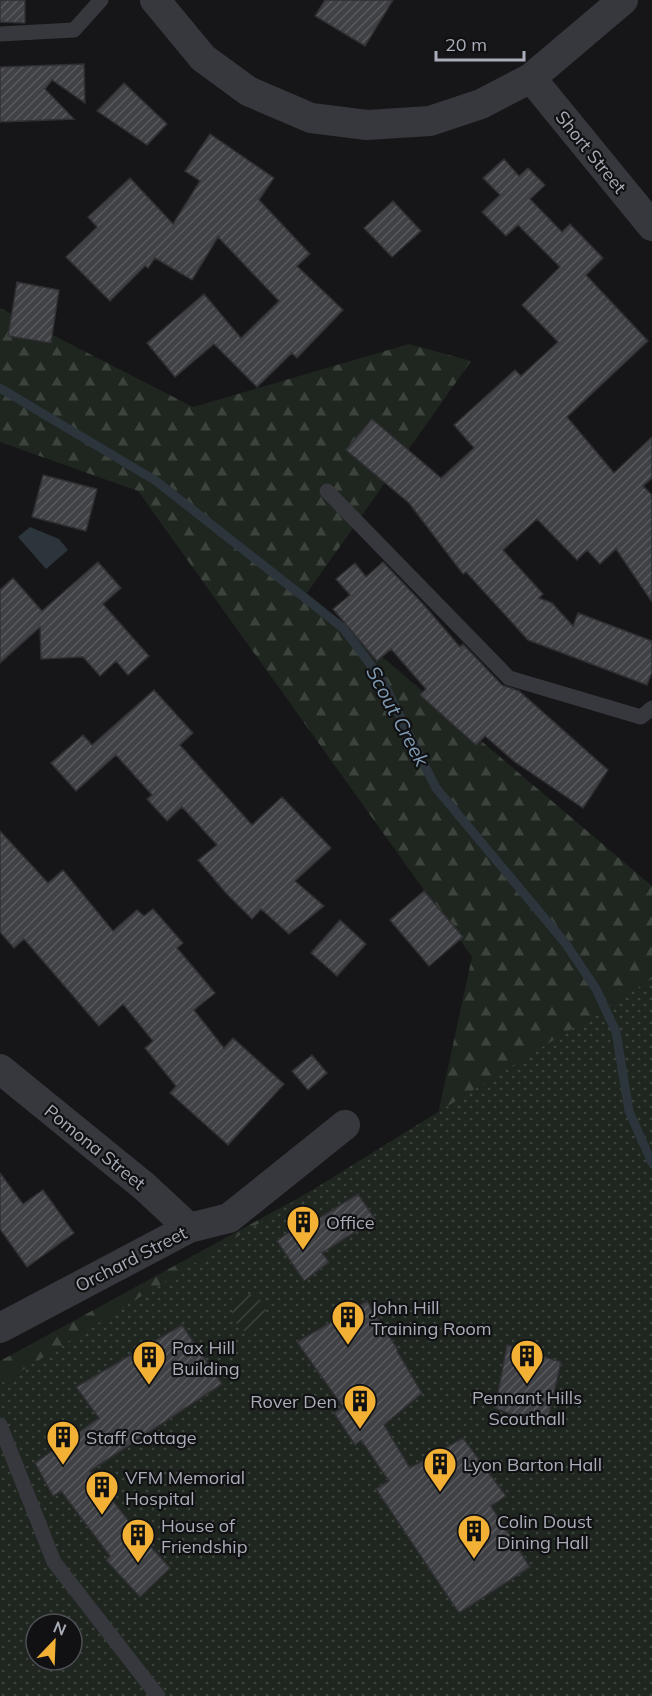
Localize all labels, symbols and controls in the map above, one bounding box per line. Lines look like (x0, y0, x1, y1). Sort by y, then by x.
scale bar (436, 24, 524, 62)
text: 20 m (445, 33, 487, 56)
street label: Short Street (551, 106, 631, 198)
water label: Scout Creek (361, 661, 435, 771)
street label: Pomona Street (40, 1099, 150, 1195)
building icon: Office (285, 1204, 321, 1251)
place label: Office (326, 1211, 375, 1234)
street label: Orchard Street (71, 1221, 191, 1297)
place label: John Hill Training Room (371, 1296, 492, 1340)
building icon: John Hill Training Room (330, 1299, 366, 1346)
place label: Pax Hill Building (172, 1336, 240, 1380)
building icon: Pennant Hills Scouthall (509, 1338, 545, 1385)
building icon: Pax Hill Building (131, 1339, 167, 1386)
building icon: Rover Den (342, 1383, 378, 1430)
place label: Pennant Hills Scouthall (472, 1386, 582, 1430)
place label: Rover Den (250, 1390, 337, 1413)
building icon: Staff Cottage (45, 1419, 81, 1466)
place label: Staff Cottage (86, 1426, 197, 1449)
building icon: Lyon Barton Hall (422, 1446, 458, 1493)
place label: Lyon Barton Hall (463, 1453, 602, 1476)
place label: VFM Memorial Hospital (125, 1466, 245, 1510)
building icon: VFM Memorial Hospital (84, 1469, 120, 1516)
place label: Colin Doust Dining Hall (497, 1510, 592, 1554)
building icon: Colin Doust Dining Hall (456, 1513, 492, 1560)
place label: House of Friendship (161, 1514, 247, 1558)
building icon: House of Friendship (120, 1517, 156, 1564)
north arrow (24, 1612, 84, 1672)
text: N (50, 1617, 69, 1640)

